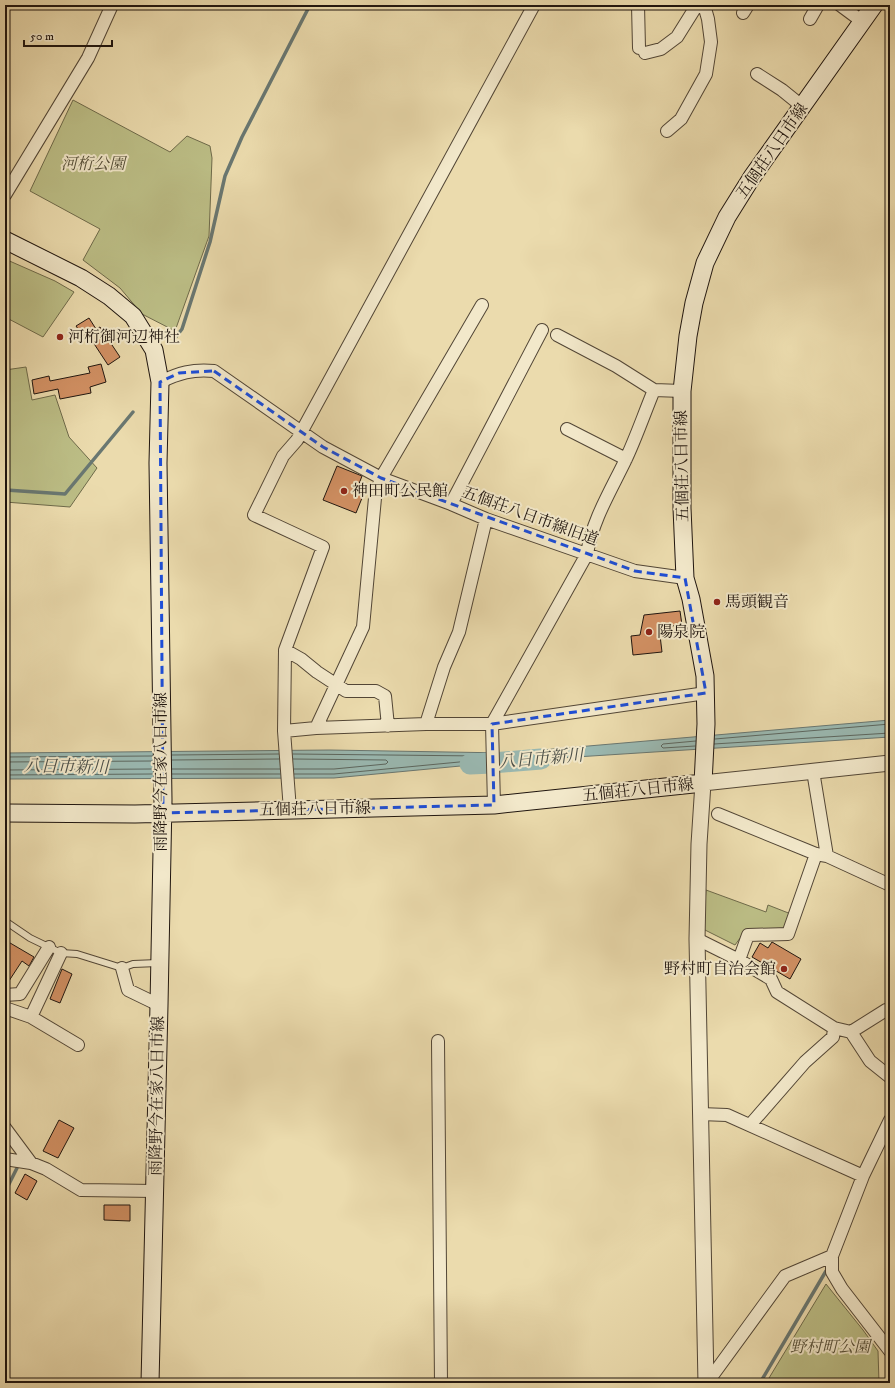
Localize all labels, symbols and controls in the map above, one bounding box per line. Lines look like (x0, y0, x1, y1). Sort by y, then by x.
scale bar (24, 22, 112, 48)
text: 50 m (30, 29, 54, 44)
street label: 五個荘八日市線 (732, 99, 812, 203)
park label: 河桁公園 (61, 154, 128, 174)
place label: 河桁御河辺神社 (68, 327, 180, 347)
marker: 河桁御河辺神社 (55, 332, 65, 342)
street label: 五個荘八日市線 (671, 410, 693, 522)
place label: 神田町公民館 (352, 481, 448, 501)
street label: 五個荘八日市線旧道 (459, 482, 601, 550)
marker: 神田町公民館 (339, 486, 349, 496)
place label: 馬頭観音 (725, 592, 789, 612)
marker: 馬頭観音 (712, 597, 722, 607)
place label: 陽泉院 (657, 622, 705, 642)
marker: 陽泉院 (644, 627, 654, 637)
street label: 雨降野今在家八日市線 (151, 692, 171, 852)
water label: 八日市新川 (498, 744, 586, 774)
water label: 八日市新川 (23, 755, 111, 779)
street label: 五個荘八日市線 (581, 774, 695, 806)
street label: 五個荘八日市線 (259, 798, 371, 820)
place label: 野村町自治会館 (664, 959, 776, 979)
marker: 野村町自治会館 (779, 964, 789, 974)
street label: 雨降野今在家八日市線 (146, 1016, 168, 1176)
park label: 野村町公園 (790, 1337, 873, 1357)

